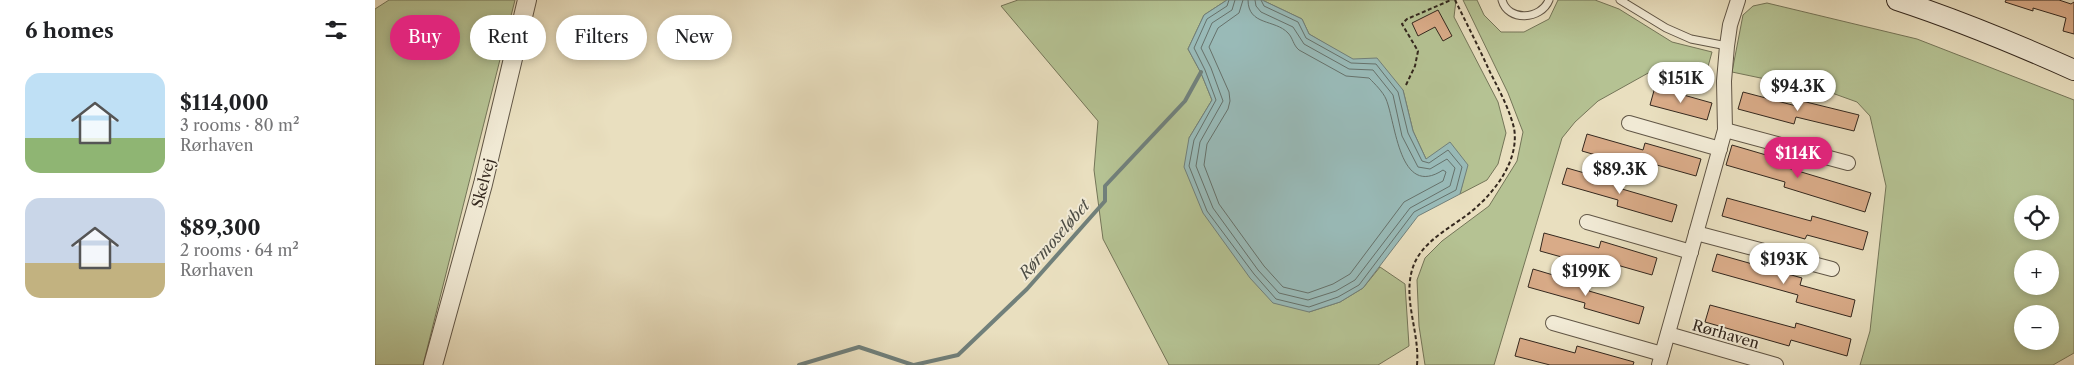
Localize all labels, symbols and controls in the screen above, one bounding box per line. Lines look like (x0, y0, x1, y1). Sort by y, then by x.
chip: Buy (390, 15, 460, 60)
chip: Rent (470, 15, 546, 60)
chip: Filters (556, 15, 647, 60)
chip: New (657, 15, 732, 60)
icon: filters (322, 16, 350, 44)
text: 6 homes (25, 18, 114, 43)
pin: $151K (1646, 62, 1716, 104)
text: $151K (1659, 68, 1703, 88)
pin: $94.3K (1757, 70, 1839, 112)
text: $94.3K (1771, 76, 1825, 96)
text: $114,000 (180, 90, 269, 115)
icon: home (65, 93, 125, 153)
text: 3 rooms · 80 m² (180, 115, 299, 135)
text: Rørhaven (180, 135, 254, 155)
pin: $114K (1763, 136, 1833, 179)
text: $114K (1775, 143, 1821, 163)
pin: $89.3K (1579, 152, 1661, 195)
street label: Skelvej (467, 156, 499, 210)
text: $89.3K (1593, 159, 1647, 179)
water label: Rørmoseløbet (1013, 194, 1095, 284)
map controls (2014, 195, 2059, 350)
button: locate (2014, 195, 2059, 240)
text: $89,300 (180, 215, 261, 240)
icon: home (65, 218, 125, 278)
text: 2 rooms · 64 m² (180, 240, 299, 260)
pin: $193K (1749, 242, 1819, 285)
text: $193K (1760, 249, 1808, 269)
button: + (2014, 250, 2059, 295)
pin: $199K (1551, 254, 1621, 297)
text: Rørhaven (180, 260, 254, 280)
text: $199K (1562, 261, 1610, 281)
button: − (2014, 305, 2059, 350)
street label: Rørhaven (1690, 315, 1762, 353)

